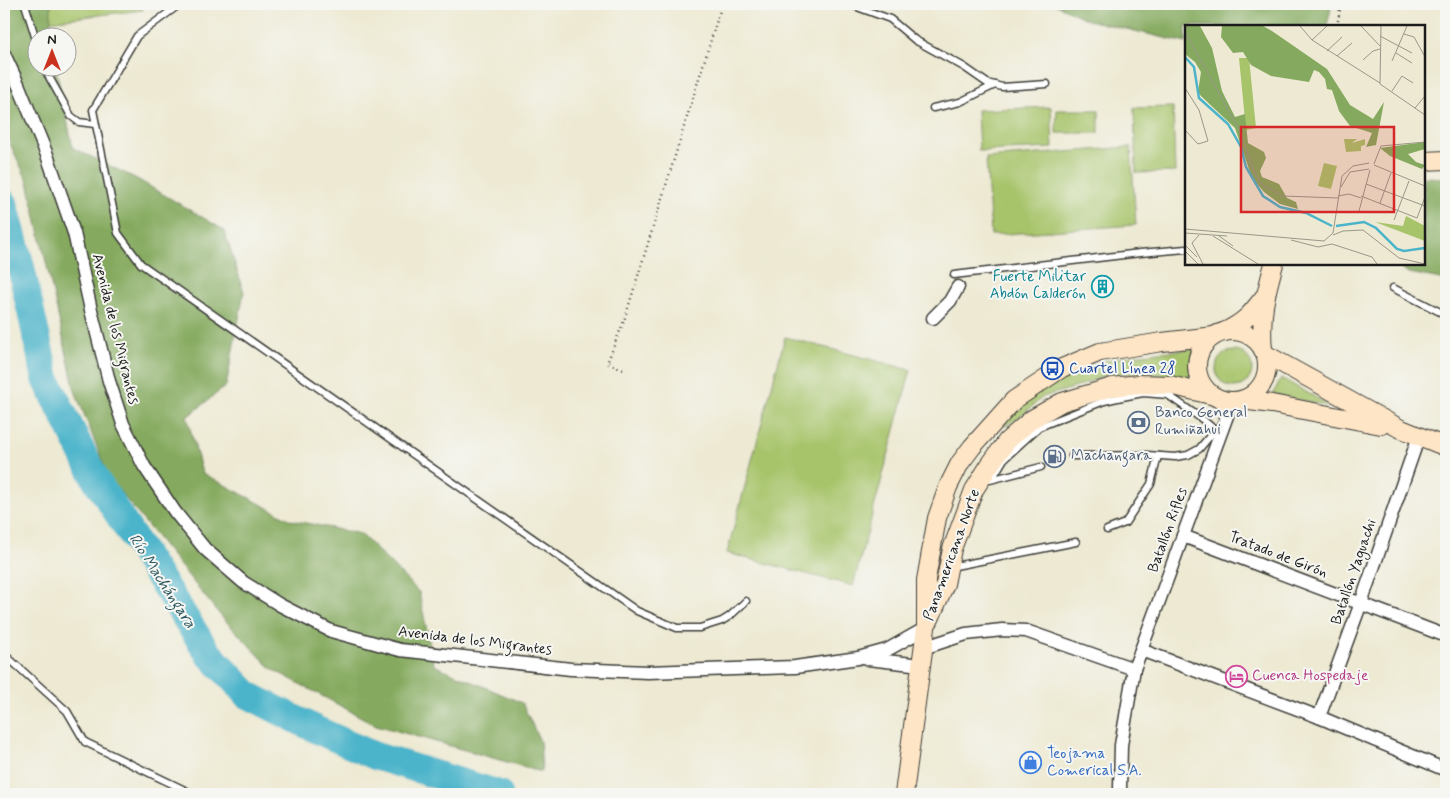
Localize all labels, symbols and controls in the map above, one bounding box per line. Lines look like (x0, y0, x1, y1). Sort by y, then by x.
inset map (1185, 25, 1425, 265)
north arrow (28, 28, 78, 78)
text: N (47, 31, 57, 49)
street label: Avenida de los Migrantes (86, 252, 143, 407)
place label: Fuerte Militar Abdón Calderón (990, 267, 1087, 304)
building icon: Fuerte Militar Abdón Calderón (1090, 274, 1114, 298)
bus stop icon: Cuartel Línea 28 (1041, 357, 1065, 381)
place label: Cuartel Línea 28 (1069, 359, 1175, 379)
place label: Banco General Rumiñahui (1155, 403, 1247, 440)
bank icon: Banco General Rumiñahui (1127, 410, 1151, 434)
fuel station icon: Machangara (1043, 444, 1067, 468)
place label: Machangara (1071, 446, 1153, 467)
street label: Batallón Rifles (1143, 484, 1193, 575)
street label: Panamericana Norte (919, 486, 985, 624)
street label: Batallón Yaguachi (1327, 517, 1382, 628)
street label: Tratado de Girón (1226, 527, 1330, 583)
water label: Río Machángara (122, 530, 200, 634)
street label: Avenida de los Migrantes (397, 622, 553, 661)
hotel icon: Cuenca Hospedaje (1224, 664, 1248, 688)
place label: Cuenca Hospedaje (1252, 666, 1368, 686)
place label: Teojama Comerical S.A. (1047, 744, 1142, 781)
shop icon: Teojama Comerical S.A. (1019, 751, 1043, 775)

